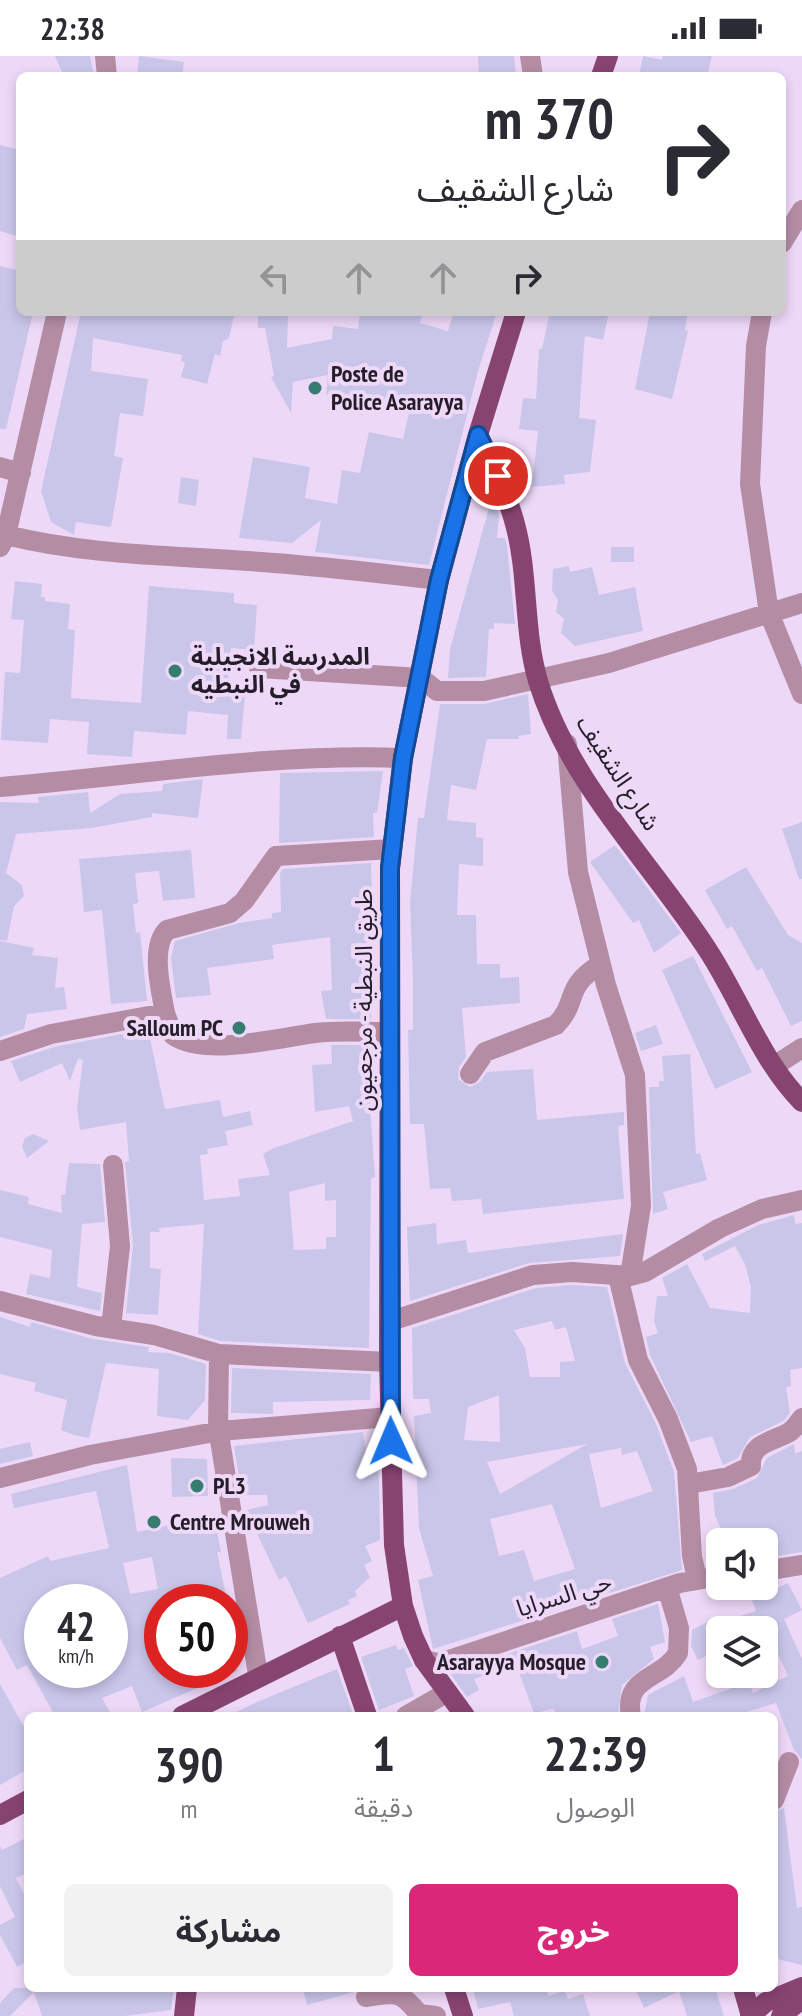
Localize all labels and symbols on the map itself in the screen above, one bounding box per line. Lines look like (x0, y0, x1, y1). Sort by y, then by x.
place label: Poste de Police Asarayya (331, 358, 464, 417)
marker: Poste de Police Asarayya (306, 379, 324, 397)
pin (464, 442, 532, 510)
place label: المدرسة الانجيلية في النبطيه (191, 641, 370, 705)
marker: المدرسة الانجيلية في النبطيه (166, 662, 184, 680)
street label: شارع الشقيف (568, 709, 667, 837)
street label: طريق النبطية - مرجعيون (348, 889, 379, 1111)
place label: Salloum PC (126, 1012, 223, 1043)
marker: Salloum PC (230, 1019, 248, 1037)
position arrow (349, 1399, 433, 1483)
place label: PL3 (213, 1470, 246, 1501)
marker: PL3 (188, 1477, 206, 1495)
place label: Centre Mrouweh (170, 1506, 310, 1537)
marker: Centre Mrouweh (145, 1513, 163, 1531)
street label: حي السرايا (512, 1565, 616, 1627)
speed limit sign: 50 (144, 1584, 248, 1688)
place label: Asarayya Mosque (436, 1646, 586, 1677)
marker: Asarayya Mosque (593, 1653, 611, 1671)

